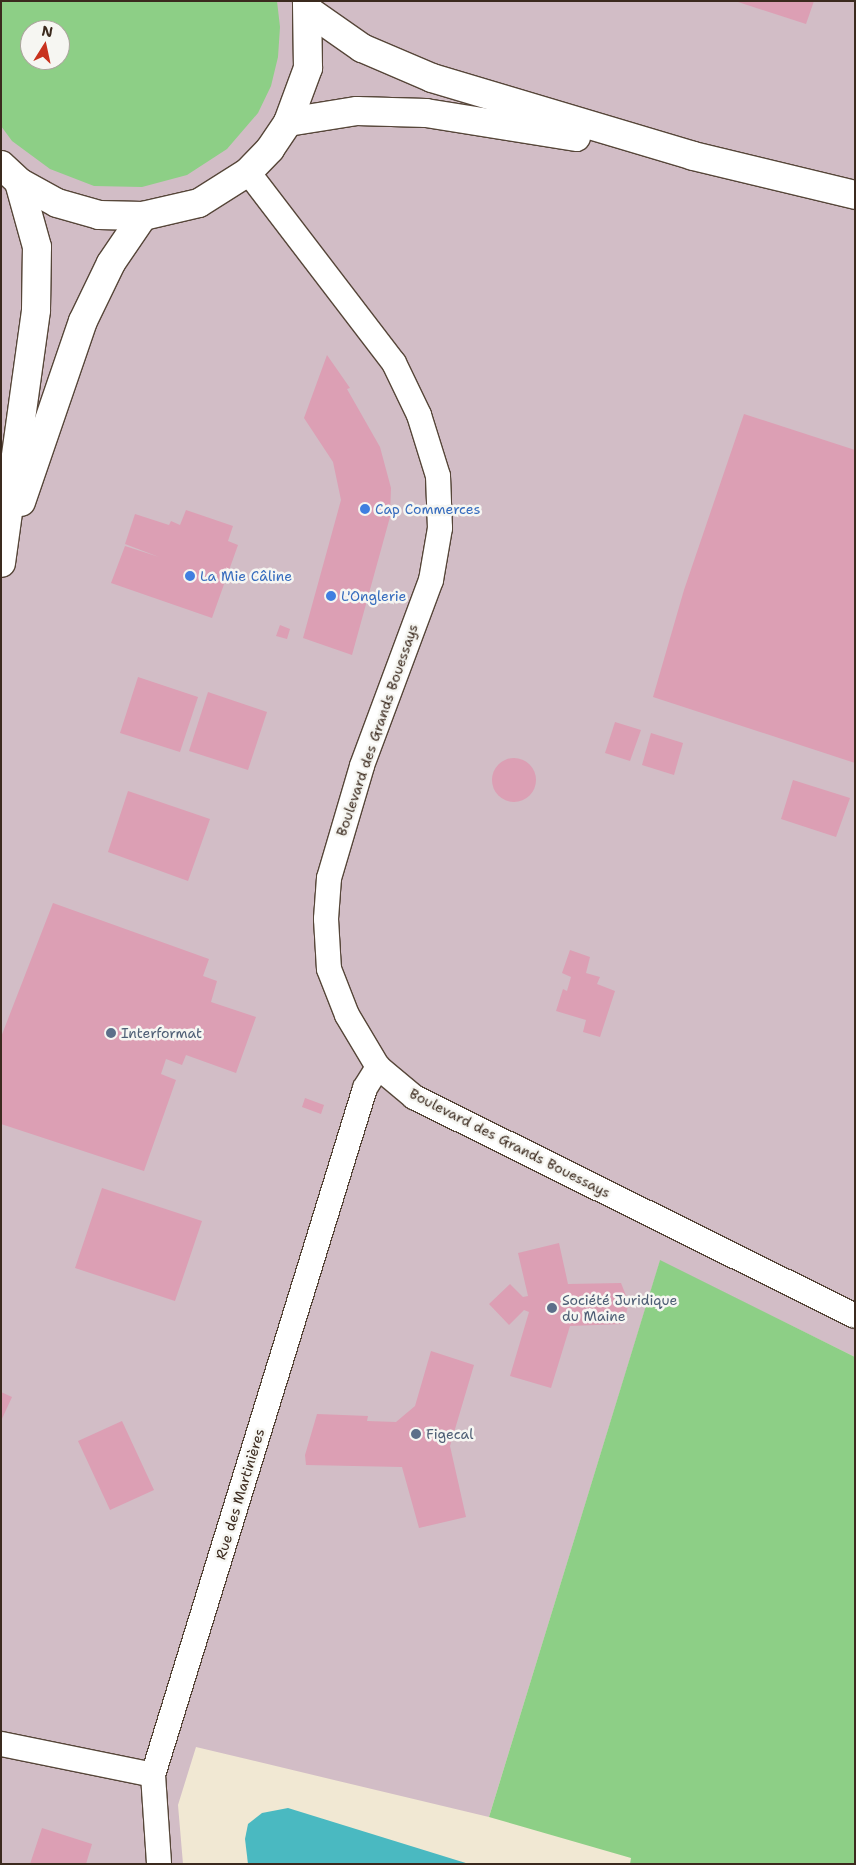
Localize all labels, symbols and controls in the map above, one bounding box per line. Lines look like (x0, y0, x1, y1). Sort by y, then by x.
north arrow (20, 20, 70, 70)
text: N (40, 21, 54, 41)
place label: Cap Commerces (375, 501, 480, 517)
marker: Cap Commerces (359, 503, 371, 515)
place label: La Mie Câline (200, 568, 292, 584)
marker: La Mie Câline (184, 570, 196, 582)
place label: L'Onglerie (341, 588, 407, 604)
marker: L'Onglerie (325, 590, 337, 602)
street label: Boulevard des Grands Bouessays (333, 622, 421, 838)
place label: Interformat (121, 1025, 202, 1041)
marker: Interformat (105, 1027, 117, 1039)
street label: Boulevard des Grands Bouessays (407, 1085, 613, 1201)
place label: Société Juridique du Maine (562, 1292, 677, 1324)
marker: Société Juridique du Maine (546, 1302, 558, 1314)
street label: Rue des Martinières (212, 1426, 268, 1562)
place label: Figecal (426, 1426, 473, 1442)
marker: Figecal (410, 1428, 422, 1440)

